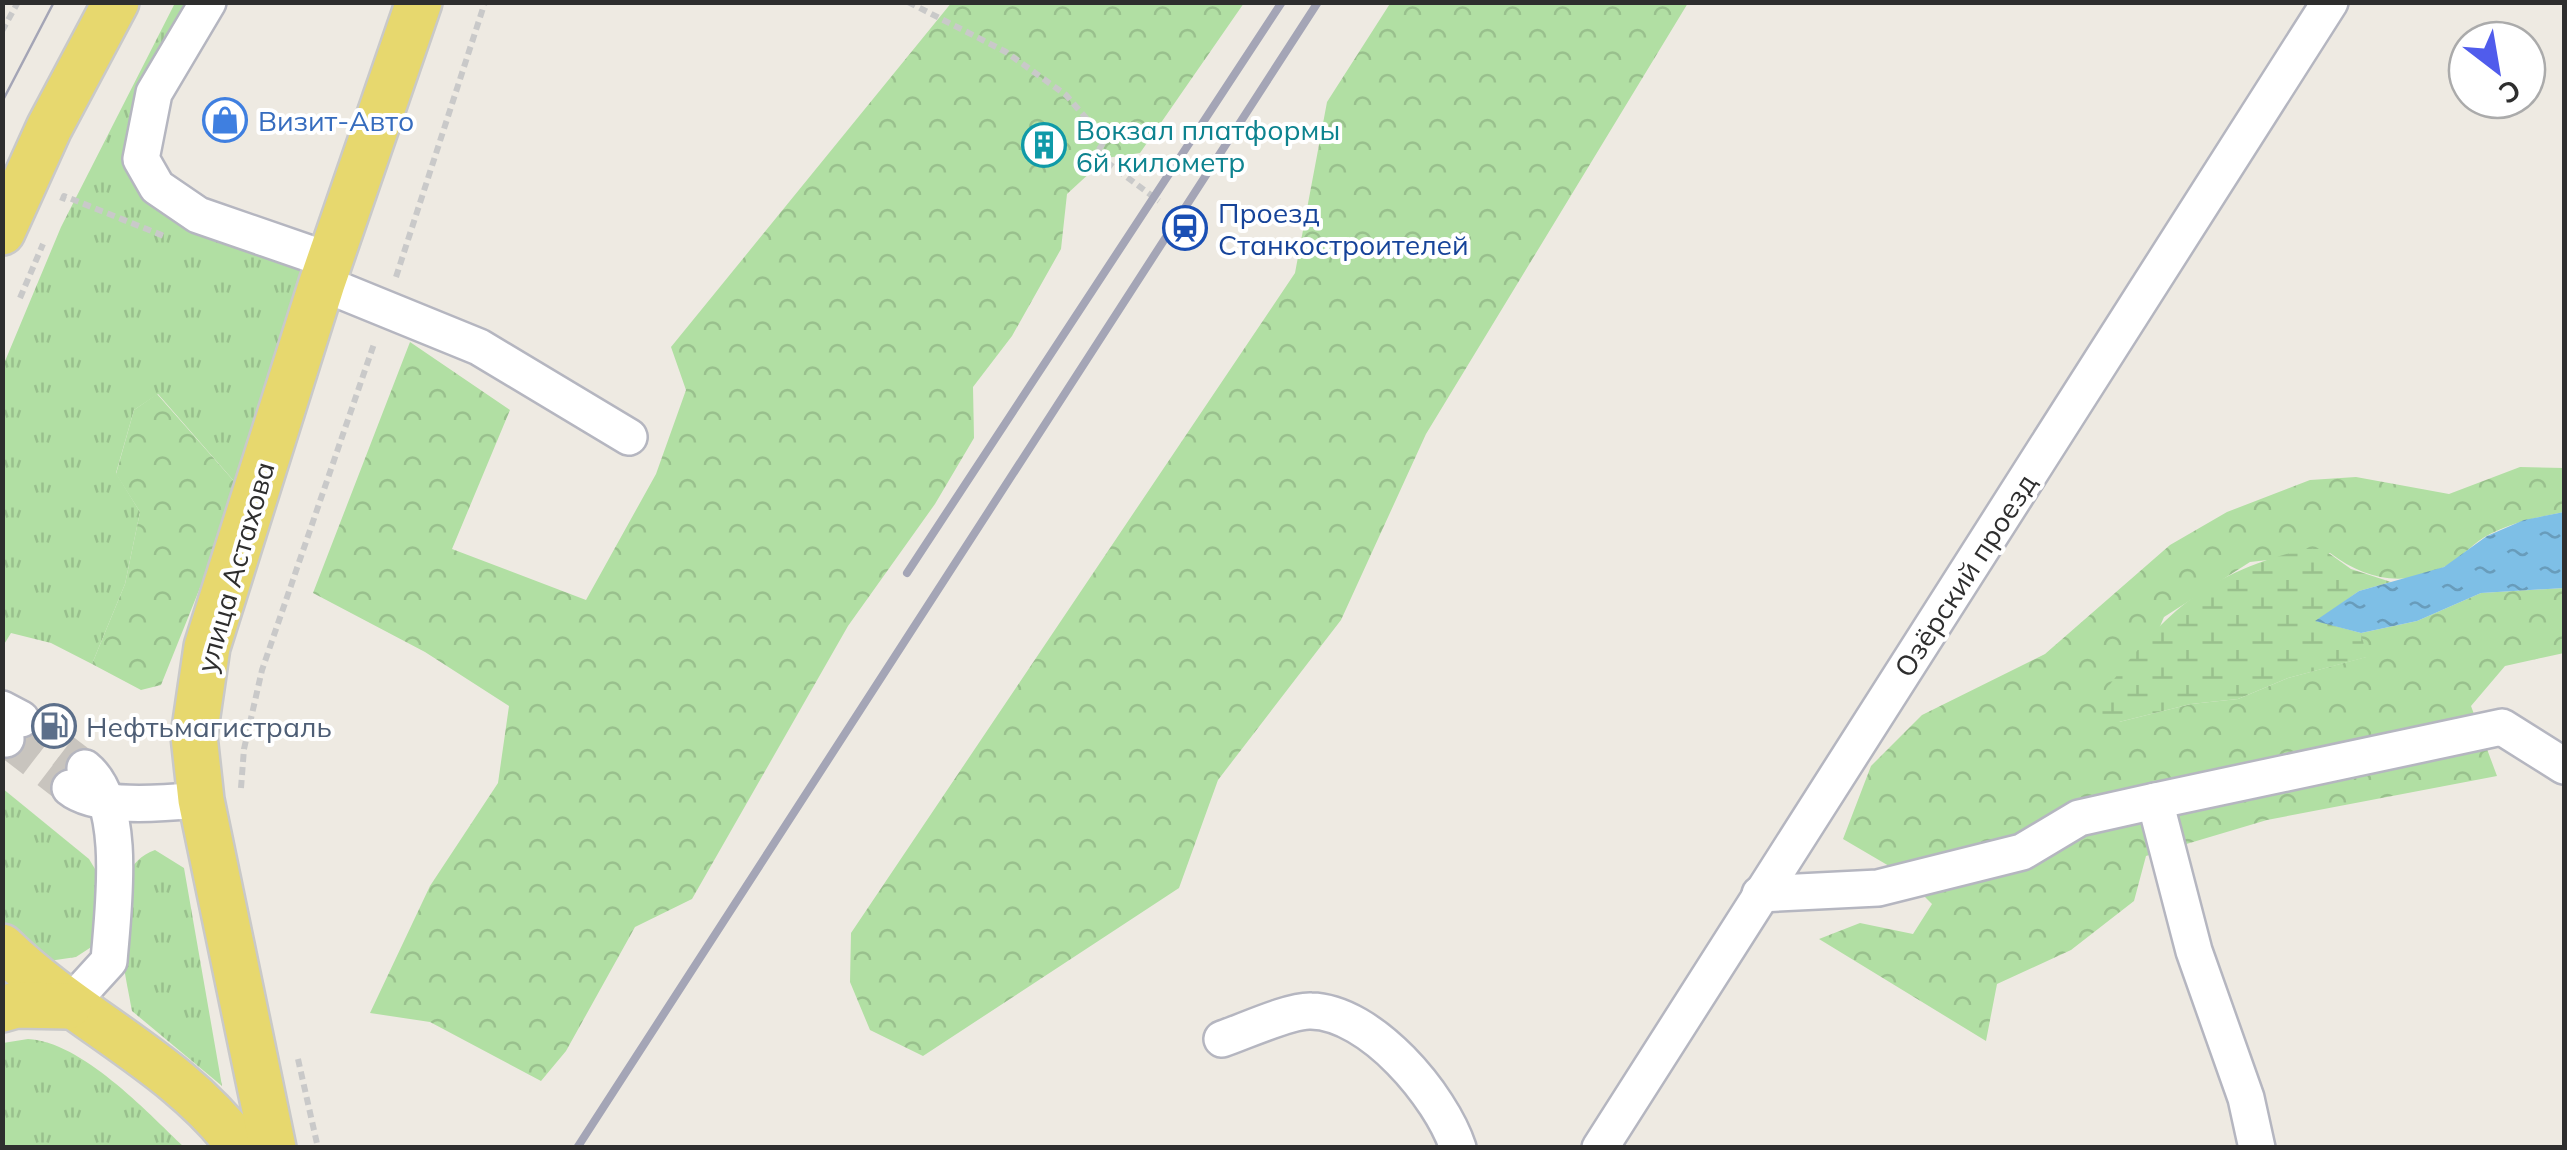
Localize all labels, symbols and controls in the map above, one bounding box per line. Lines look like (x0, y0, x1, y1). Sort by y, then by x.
north arrow (2447, 20, 2547, 120)
text: С (2493, 72, 2527, 112)
shop icon: Визит-Авто (202, 97, 248, 143)
place label: Визит-Авто (258, 103, 414, 138)
place label: Вокзал платформы 6й километр (1076, 112, 1340, 179)
building icon: Вокзал платформы 6й километр (1021, 122, 1067, 168)
place label: Проезд Станкостроителей (1218, 195, 1469, 262)
station icon: Проезд Станкостроителей (1162, 205, 1208, 251)
street label: улица Астахова (188, 458, 282, 676)
street label: Озёрский проезд (1886, 467, 2044, 683)
fuel station icon: Нефтьмагистраль (31, 703, 77, 749)
place label: Нефтьмагистраль (86, 709, 332, 744)

